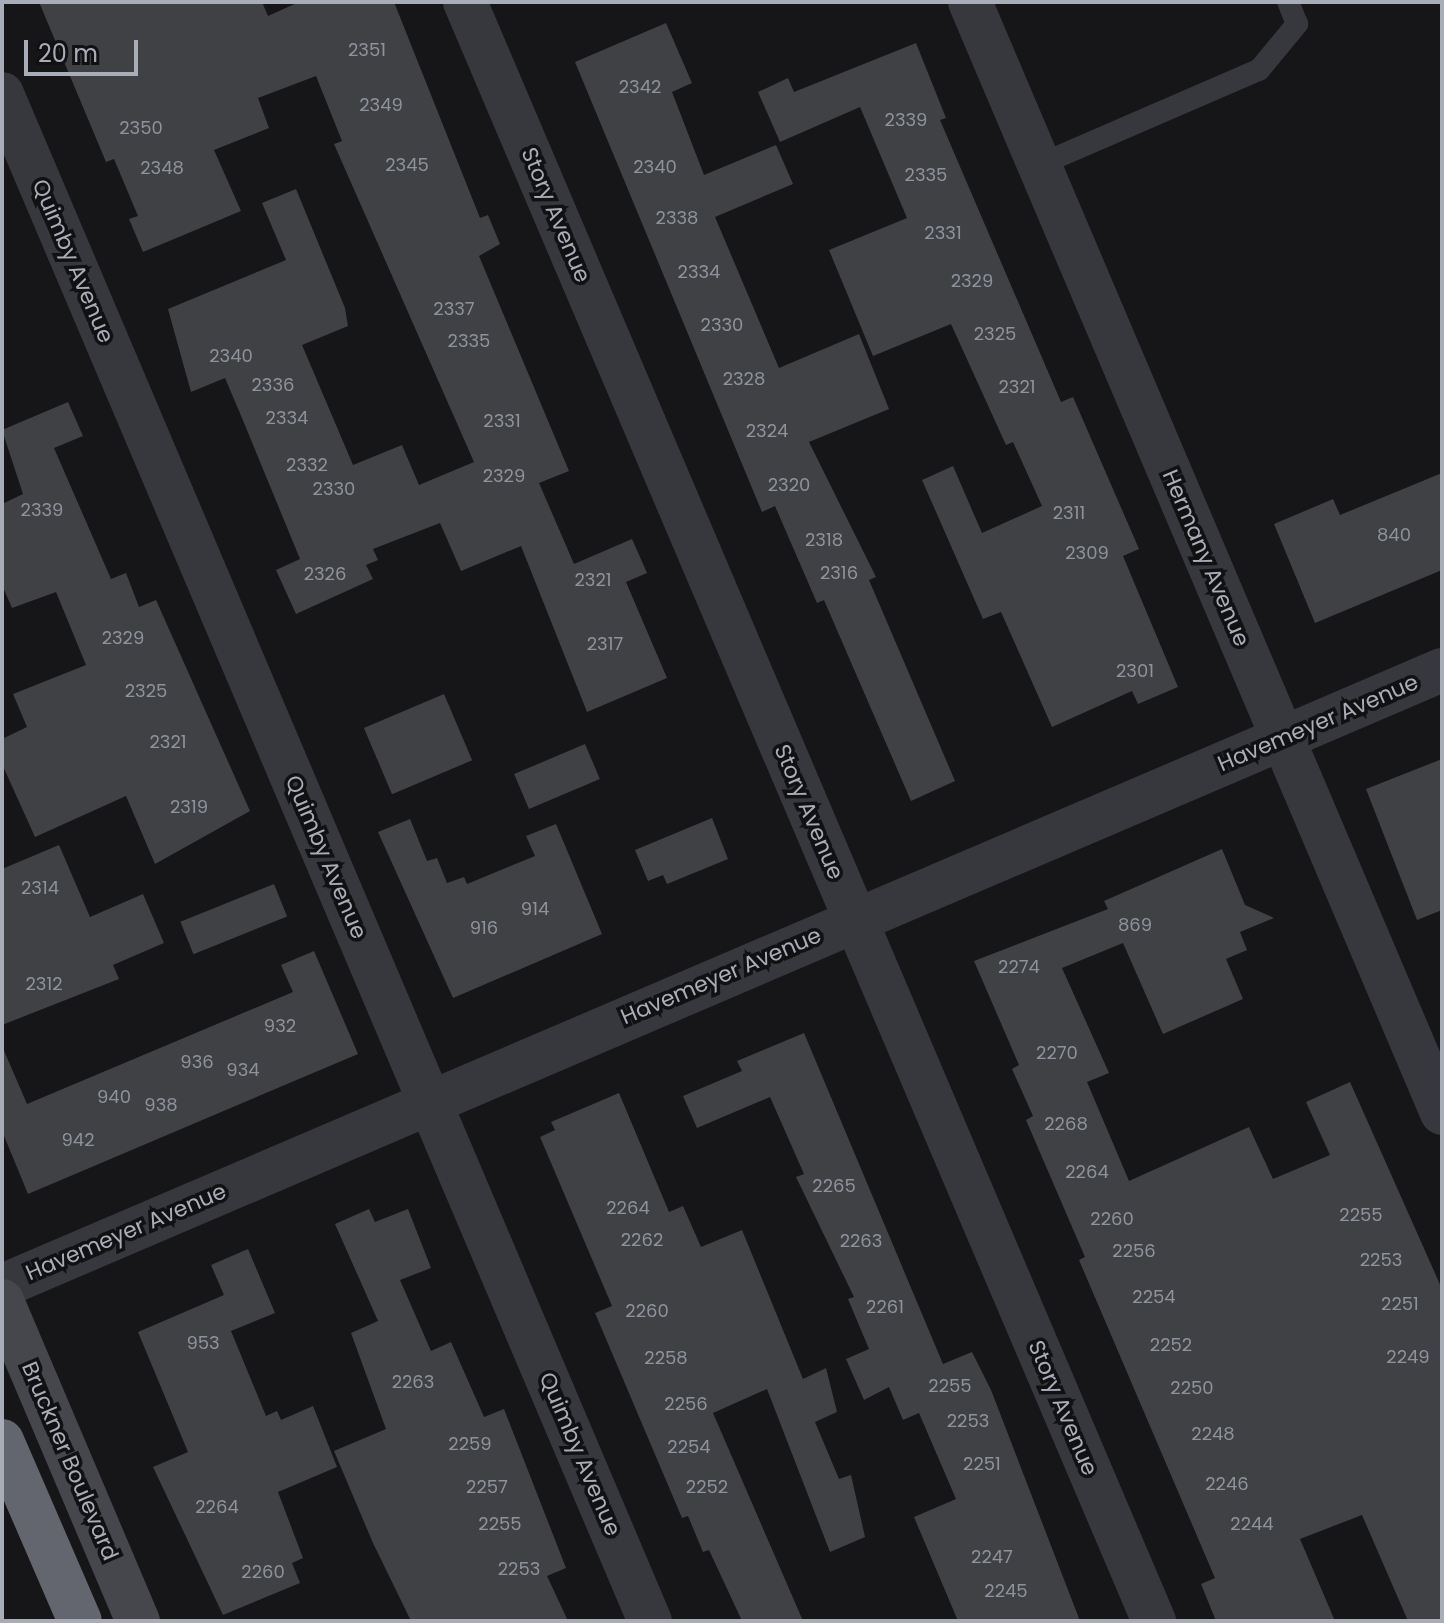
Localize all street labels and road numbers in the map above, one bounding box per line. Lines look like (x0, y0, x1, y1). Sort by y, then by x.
street label: Story Avenue (516, 144, 596, 286)
street label: Quimby Avenue (27, 175, 119, 347)
street label: Hermany Avenue (1157, 466, 1255, 650)
street label: Havemeyer Avenue (1214, 669, 1422, 777)
street label: Story Avenue (769, 741, 849, 883)
street label: Quimby Avenue (280, 771, 372, 943)
street label: Havemeyer Avenue (617, 922, 825, 1030)
street label: Havemeyer Avenue (22, 1178, 230, 1286)
street label: Story Avenue (1023, 1337, 1103, 1479)
street label: Bruckner Boulevard (16, 1358, 124, 1564)
street label: Quimby Avenue (534, 1368, 626, 1540)

